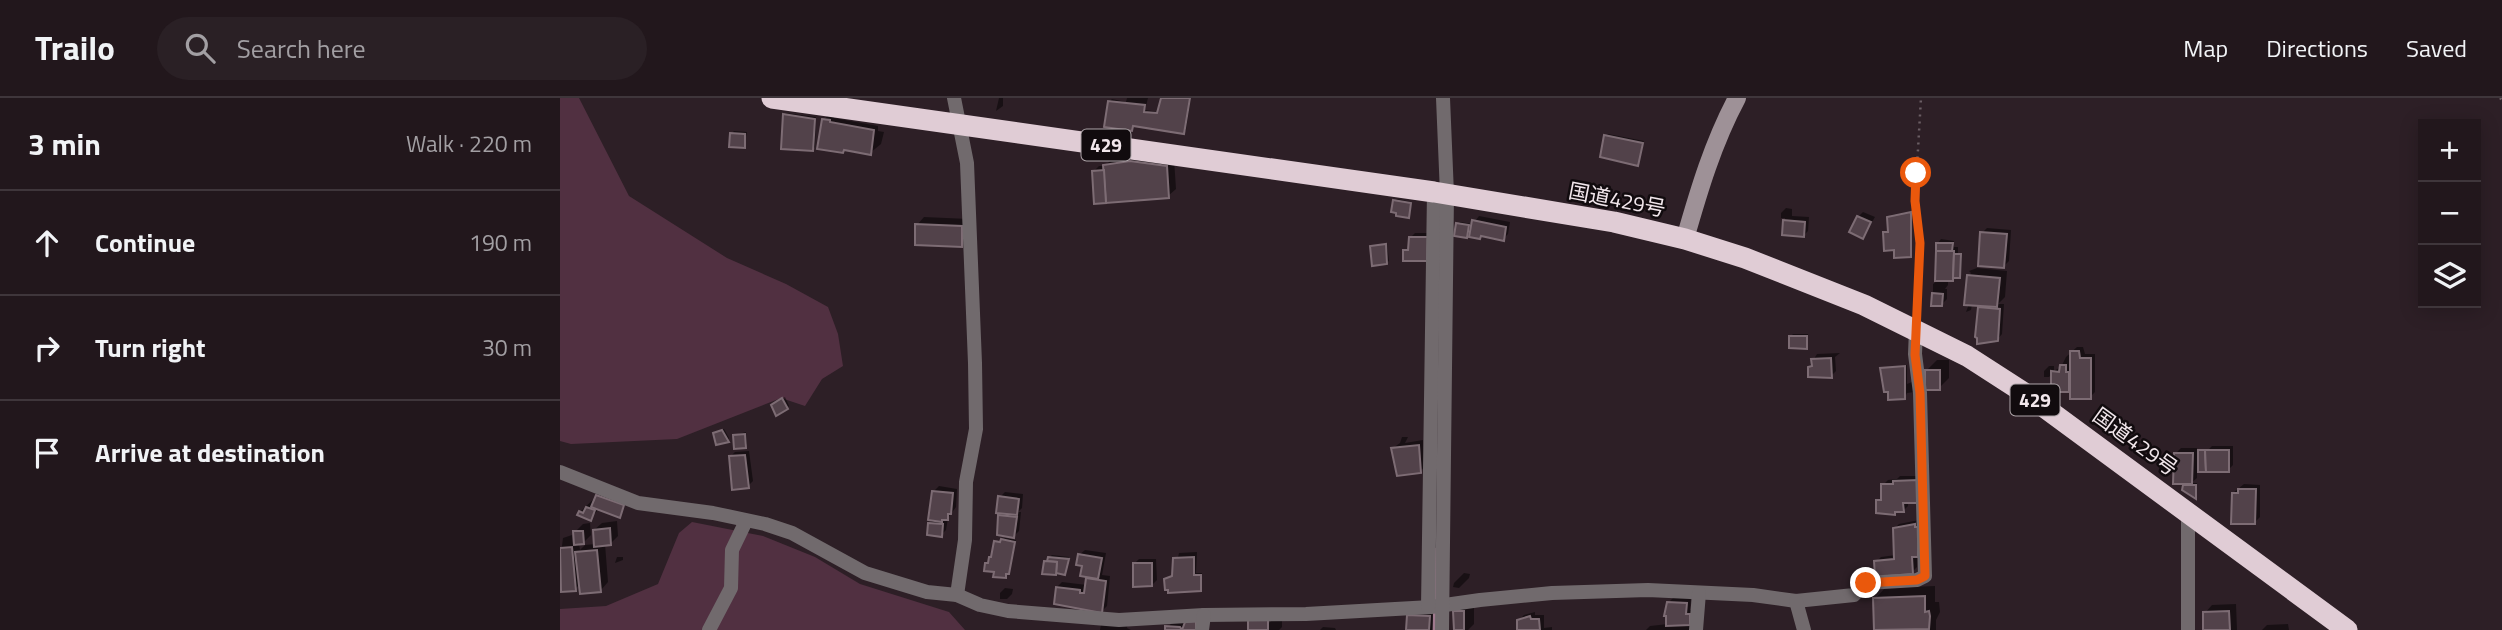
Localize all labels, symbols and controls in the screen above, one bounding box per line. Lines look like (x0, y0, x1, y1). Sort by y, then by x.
search box (157, 17, 647, 80)
text: Trailo (35, 23, 115, 73)
icon: search (181, 29, 219, 67)
text: Search here (237, 29, 366, 68)
text: Map (2183, 30, 2228, 66)
text: Directions (2266, 30, 2368, 66)
text: Saved (2406, 30, 2467, 66)
map controls (2418, 119, 2481, 308)
button: + (2418, 119, 2481, 182)
text: 3 min (28, 121, 101, 167)
text: Walk · 220 m (406, 126, 532, 161)
road number: 429 (1082, 130, 1130, 160)
route start (1900, 157, 1931, 188)
street label: 国道429号 (1566, 174, 1668, 224)
button: − (2418, 182, 2481, 245)
text: Continue (95, 223, 195, 262)
icon: ahead (28, 224, 66, 262)
text: 190 m (469, 225, 532, 260)
button: layers (2418, 245, 2481, 308)
text: Turn right (95, 328, 206, 367)
icon: right (28, 329, 66, 367)
text: 30 m (482, 330, 532, 365)
road number: 429 (2010, 384, 2060, 416)
street label: 国道429号 (2086, 399, 2185, 483)
text: Arrive at destination (95, 433, 325, 472)
icon: arrive (28, 434, 66, 472)
route end (1850, 567, 1881, 598)

